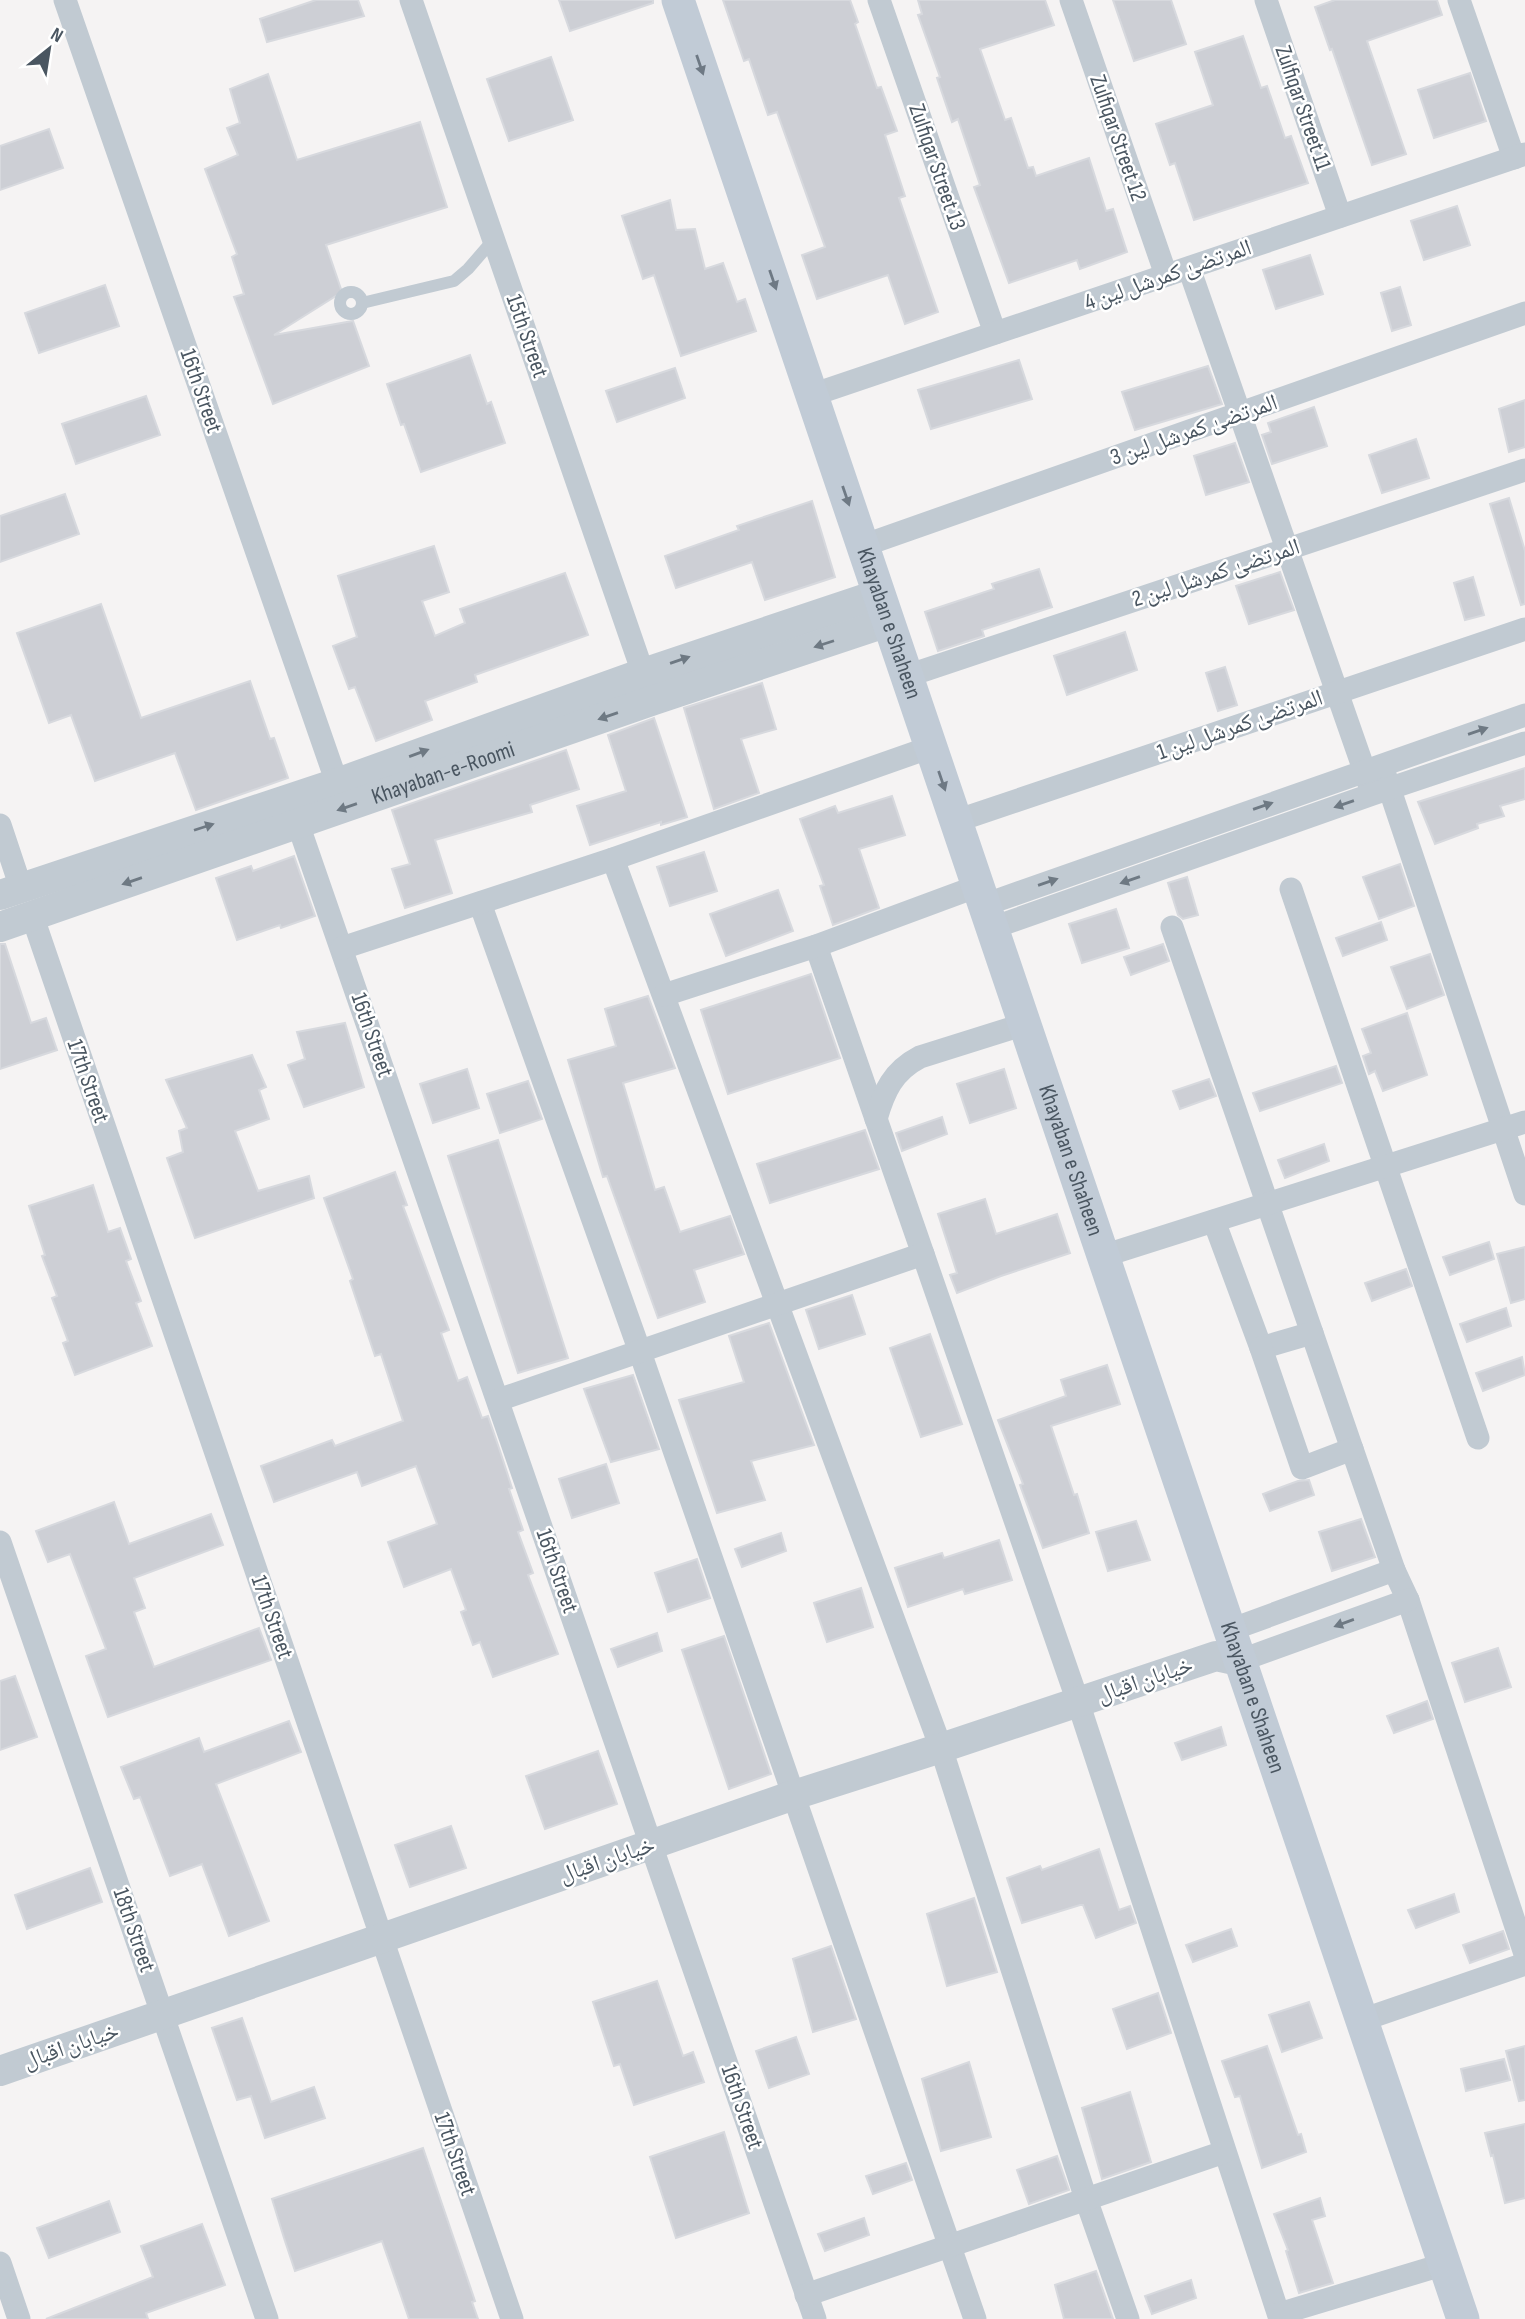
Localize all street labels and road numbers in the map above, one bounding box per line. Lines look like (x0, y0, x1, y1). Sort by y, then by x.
street label: Zulfiqar Street 11 (1269, 42, 1337, 174)
street label: Zulfiqar Street 12 (1083, 71, 1153, 205)
street label: Zulfiqar Street 13 (902, 100, 972, 234)
street label: المرتضیٰ کمرشل لین 4 (1081, 233, 1255, 317)
street label: 15th Street (500, 291, 554, 381)
street label: 16th Street (174, 345, 228, 437)
street label: المرتضیٰ کمرشل لین 3 (1107, 388, 1281, 472)
street label: المرتضیٰ کمرشل لین 2 (1129, 533, 1303, 613)
street label: Khayaban e Shaheen (850, 544, 928, 703)
street label: المرتضیٰ کمرشل لین 1 (1153, 684, 1327, 766)
street label: Khayaban-e-Roomi (368, 735, 518, 811)
street label: 16th Street (345, 989, 399, 1081)
street label: 17th Street (61, 1036, 115, 1126)
street label: Khayaban e Shaheen (1032, 1081, 1109, 1240)
street label: 16th Street (530, 1525, 584, 1617)
street label: 17th Street (245, 1572, 299, 1662)
street label: Khayaban e Shaheen (1214, 1618, 1291, 1777)
street label: خیابان اقبال (1093, 1651, 1197, 1709)
street label: خیابان اقبال (555, 1831, 659, 1889)
street label: 18th Street (107, 1884, 161, 1976)
street label: خیابان اقبال (19, 2017, 123, 2075)
street label: 16th Street (715, 2061, 769, 2153)
street label: 17th Street (428, 2109, 482, 2199)

